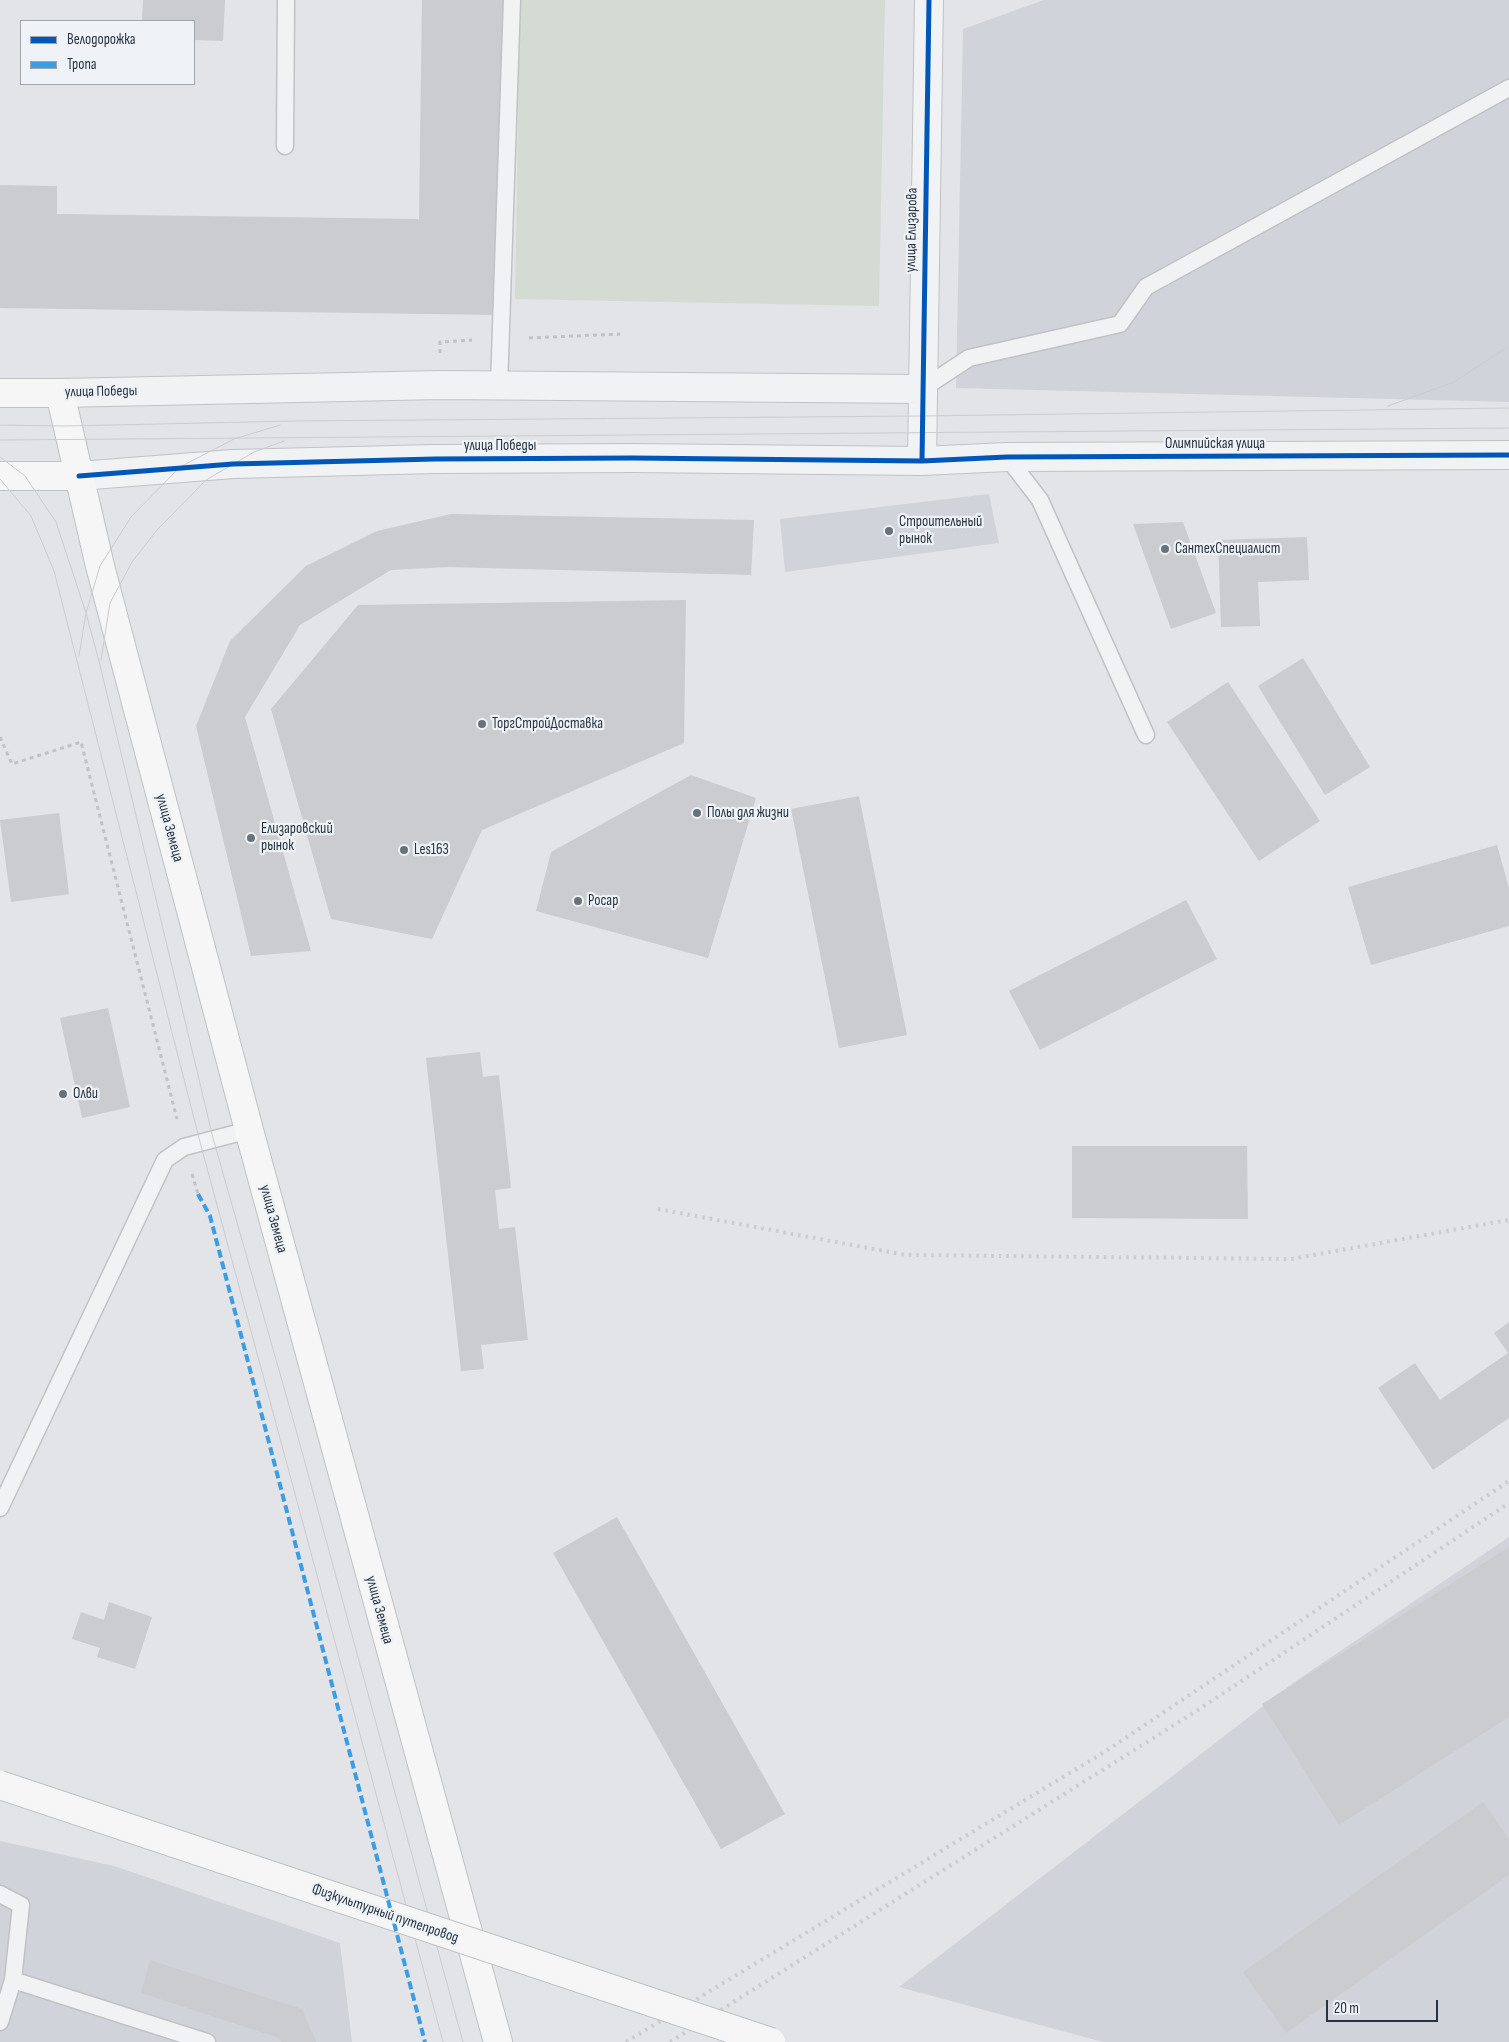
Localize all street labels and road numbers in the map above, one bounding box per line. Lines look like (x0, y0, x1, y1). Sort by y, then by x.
street label: улица Елизарова (902, 187, 922, 273)
street label: улица Победы (65, 382, 137, 402)
street label: Олимпийская улица (1165, 435, 1265, 453)
street label: улица Победы (464, 437, 536, 455)
street label: улица Земеца (151, 792, 187, 864)
street label: улица Земеца (255, 1183, 291, 1255)
street label: улица Земеца (361, 1574, 397, 1646)
street label: Физкультурный путепровод (309, 1880, 461, 1948)

